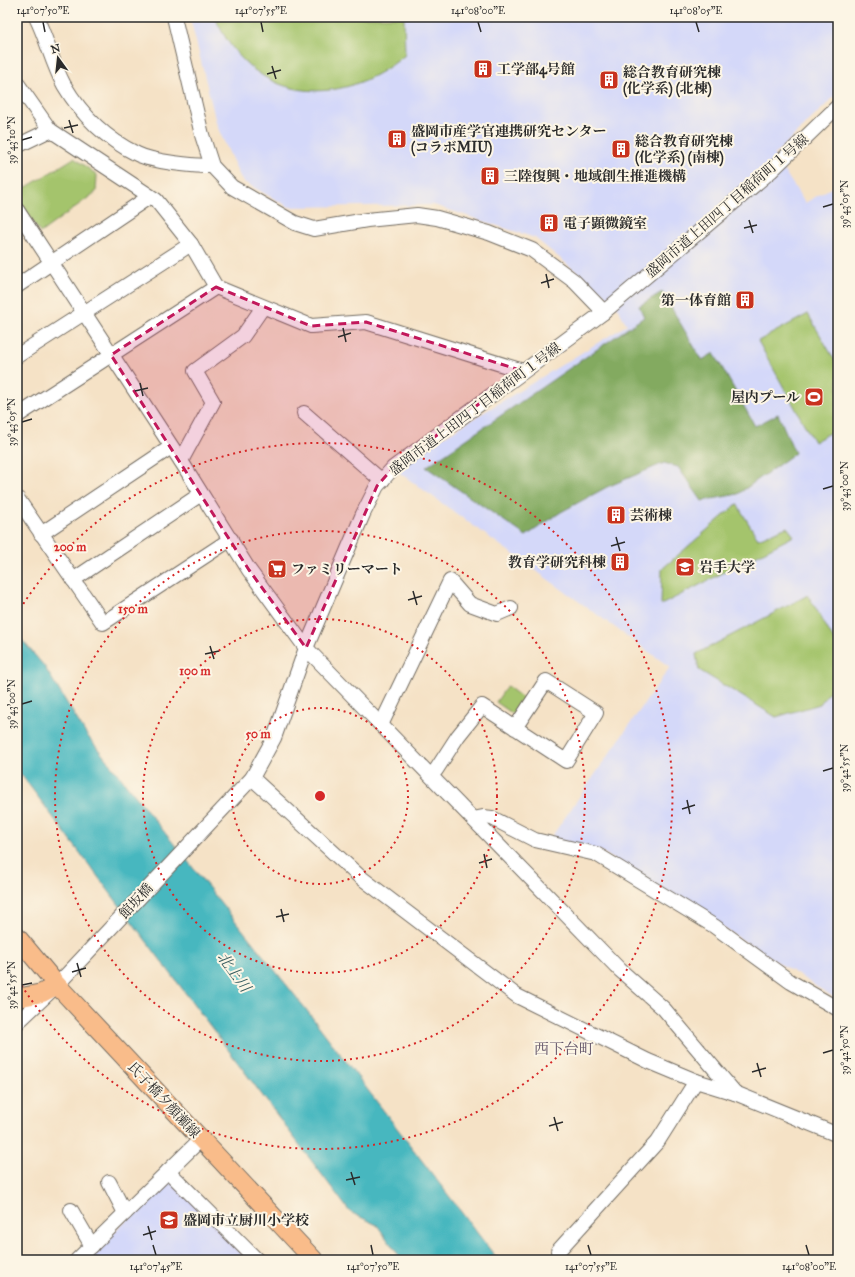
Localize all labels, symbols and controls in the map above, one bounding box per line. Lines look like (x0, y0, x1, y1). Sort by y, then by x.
text: 141°07'50"E (16, 5, 70, 17)
text: 141°07'55"E (235, 5, 287, 17)
text: 141°08'00"E (451, 5, 505, 17)
text: 141°08'05"E (669, 5, 723, 17)
north arrow (38, 38, 78, 78)
text: N (49, 41, 62, 56)
building icon: 工学部4号館 (472, 58, 494, 80)
place label: 工学部4号館 (497, 61, 575, 79)
place label: 総合教育研究棟 (化学系) (北棟) (623, 64, 721, 98)
building icon: 総合教育研究棟 (化学系) (北棟) (598, 69, 620, 91)
text: 39°43'10"N (6, 116, 18, 164)
place label: 盛岡市産学官連携研究センター (コラボMIU) (411, 123, 606, 157)
building icon: 盛岡市産学官連携研究センター (コラボMIU) (386, 128, 408, 150)
street label: 盛岡市道上田四丁目稲荷町１号線 (642, 131, 812, 281)
place label: 総合教育研究棟 (化学系) (南棟) (635, 133, 733, 167)
building icon: 総合教育研究棟 (化学系) (南棟) (610, 138, 632, 160)
building icon: 三陸復興・地域創生推進機構 (479, 165, 501, 187)
place label: 三陸復興・地域創生推進機構 (504, 168, 686, 185)
text: 39°43'05"N (839, 179, 851, 228)
building icon: 電子顕微鏡室 (538, 212, 560, 234)
place label: 電子顕微鏡室 (563, 215, 647, 232)
building icon: 第一体育館 (734, 289, 756, 311)
place label: 第一体育館 (661, 292, 731, 309)
street label: 盛岡市道上田四丁目稲荷町１号線 (386, 339, 564, 479)
sports icon: 屋内プール (803, 386, 825, 408)
place label: 屋内プール (731, 389, 800, 406)
text: 39°43'05"N (6, 397, 18, 446)
text: 39°43'00"N (839, 461, 851, 511)
building icon: 芸術棟 (605, 504, 627, 526)
place label: 芸術棟 (630, 507, 672, 524)
text: 200 m (54, 540, 87, 554)
building icon: 教育学研究科棟 (609, 551, 631, 573)
place label: 教育学研究科棟 (508, 554, 606, 571)
school or university icon: 岩手大学 (674, 556, 696, 578)
supermarket icon: ファミリーマート (266, 558, 288, 580)
place label: 岩手大学 (699, 559, 755, 576)
place label: ファミリーマート (291, 561, 403, 578)
text: 150 m (118, 602, 149, 616)
text: 100 m (179, 664, 212, 678)
text: 39°43'00"N (6, 679, 18, 729)
text: 50 m (245, 727, 272, 741)
text: 39°42'55"N (839, 743, 851, 792)
centre of rings (313, 789, 327, 803)
street label: 館坂橋 (115, 880, 157, 922)
water label: 北上川 (213, 949, 256, 997)
text: 39°42'55"N (6, 960, 18, 1009)
text: 39°42'50"N (839, 1025, 851, 1075)
district label: 西下台町 (534, 1040, 594, 1058)
street label: 氏子橋夕顔瀬線 (124, 1058, 204, 1142)
school or university icon: 盛岡市立厨川小学校 (158, 1209, 180, 1231)
place label: 盛岡市立厨川小学校 (183, 1212, 309, 1229)
text: 141°07'45"E (130, 1261, 182, 1273)
text: 141°07'50"E (346, 1261, 400, 1273)
text: 141°07'55"E (565, 1261, 617, 1273)
text: 141°08'00"E (782, 1261, 836, 1273)

